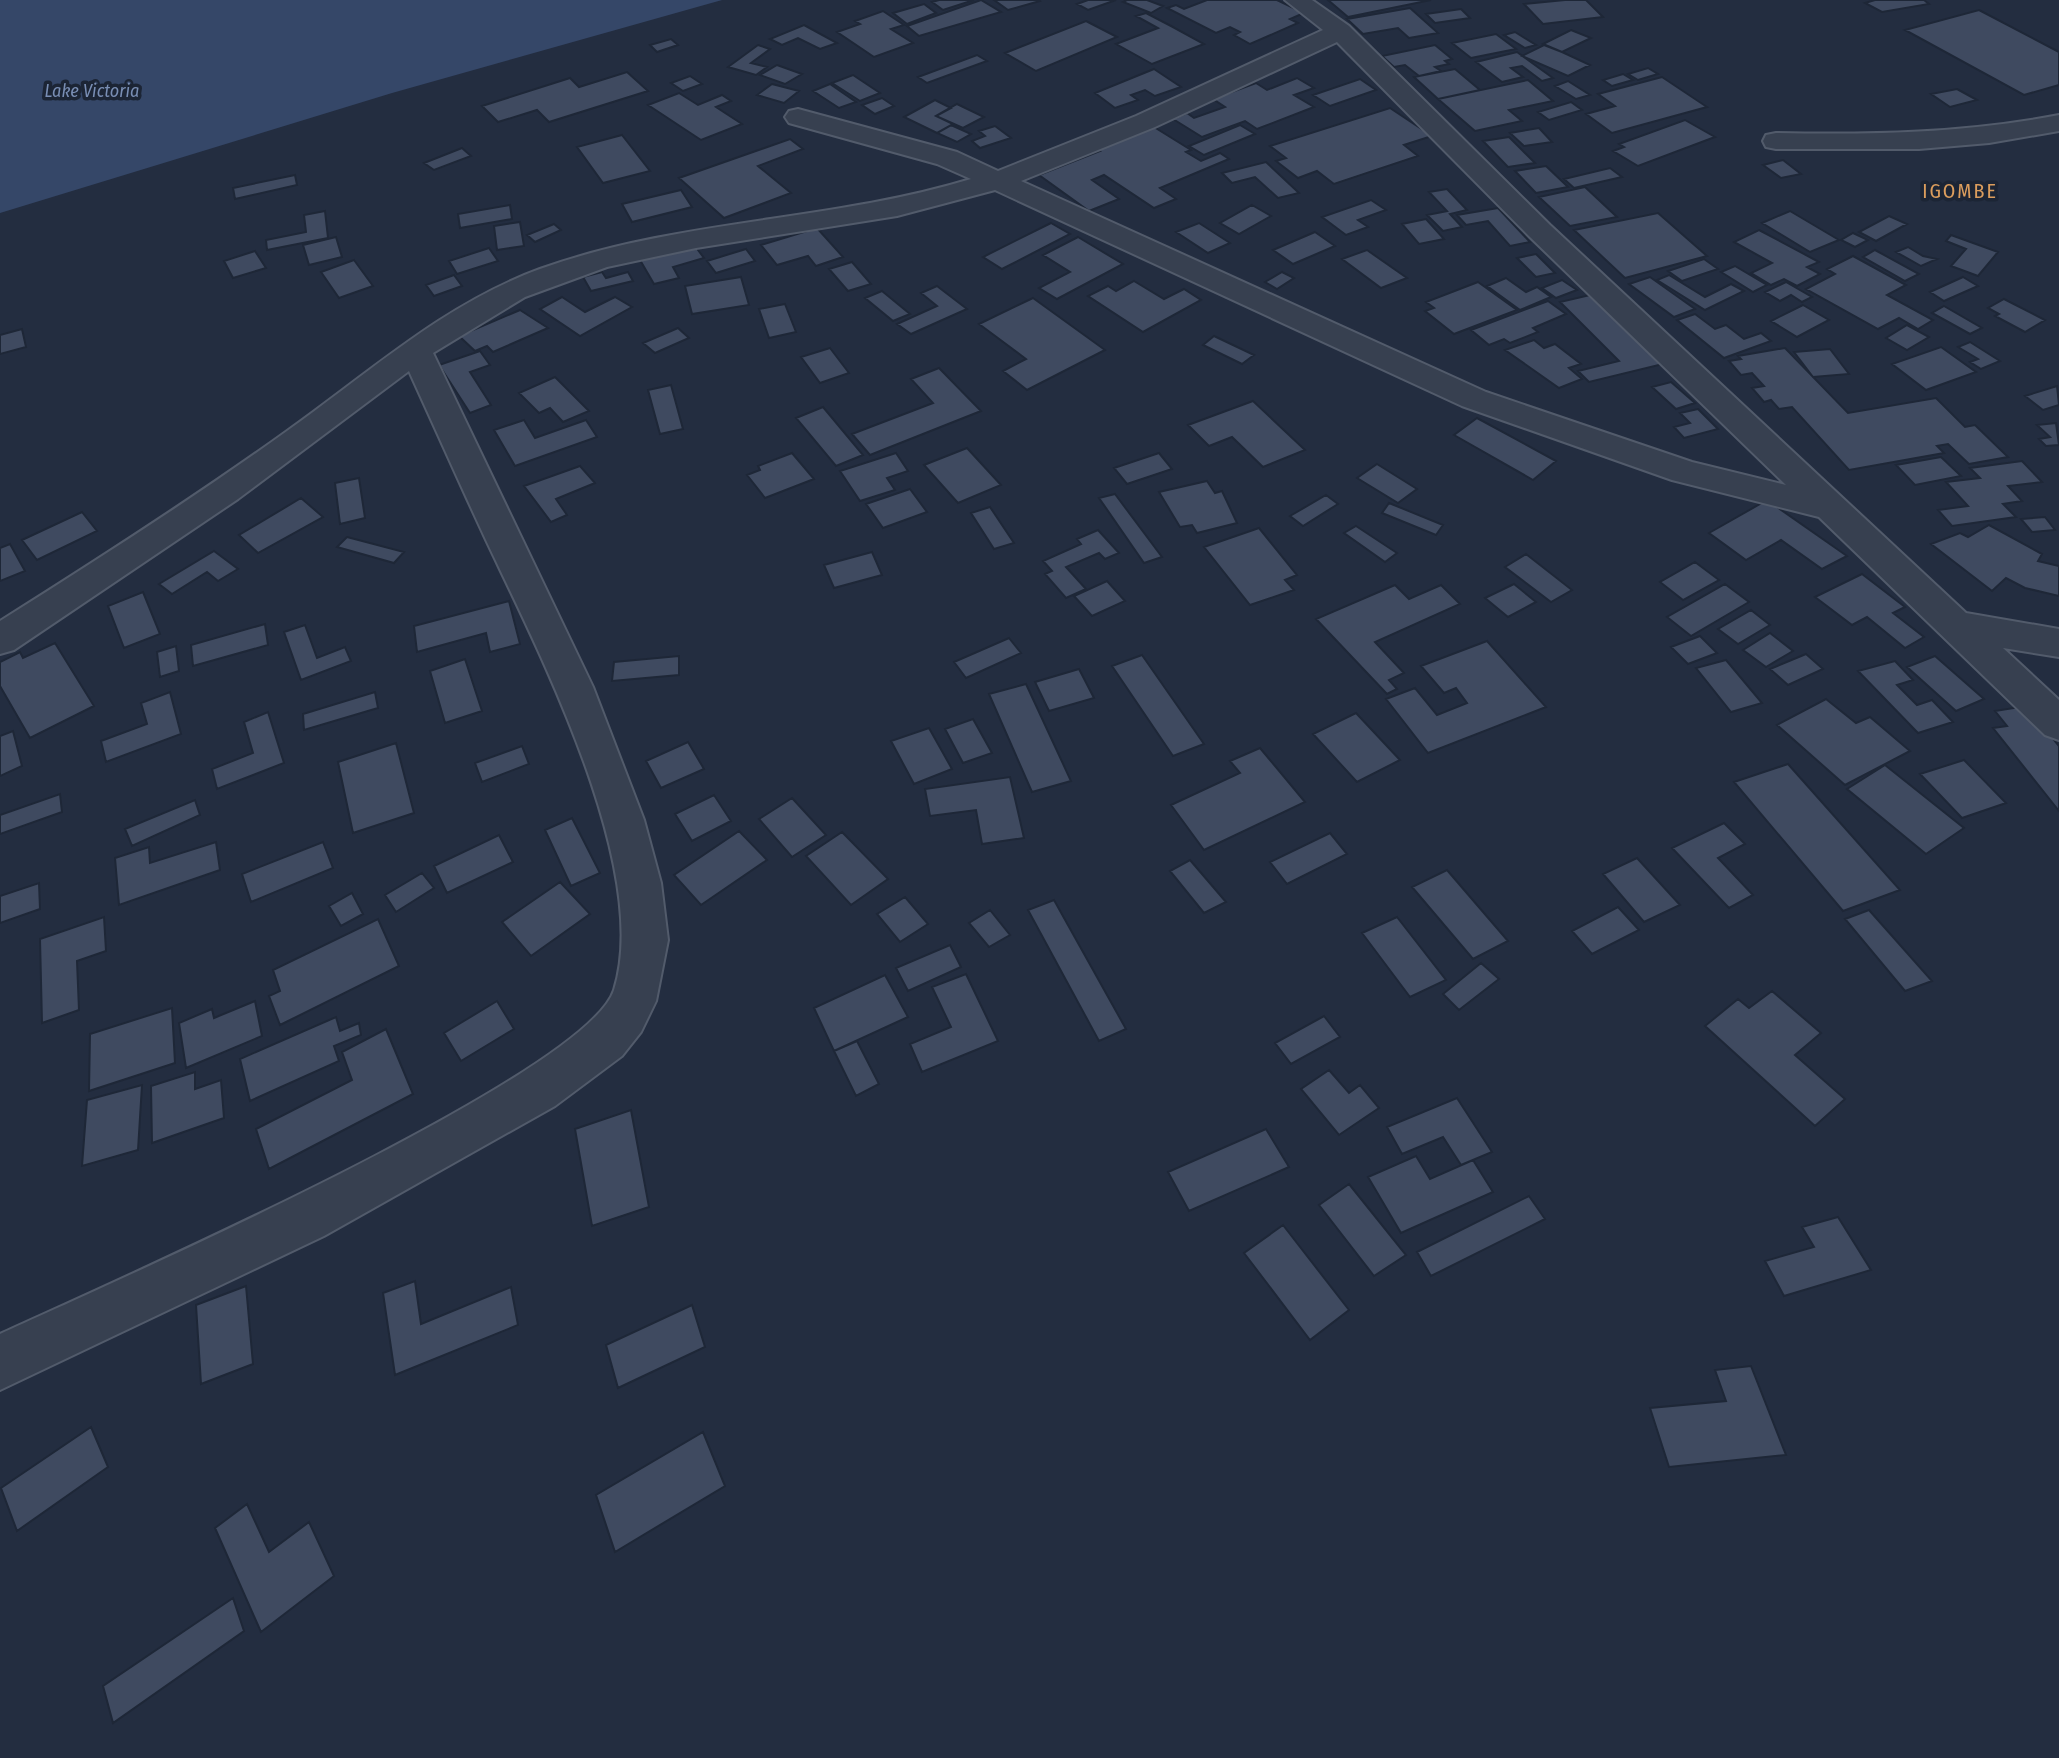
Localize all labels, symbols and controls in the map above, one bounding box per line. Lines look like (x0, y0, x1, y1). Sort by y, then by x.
water label: Lake Victoria (45, 80, 139, 102)
district label: IGOMBE (1922, 179, 1998, 203)

